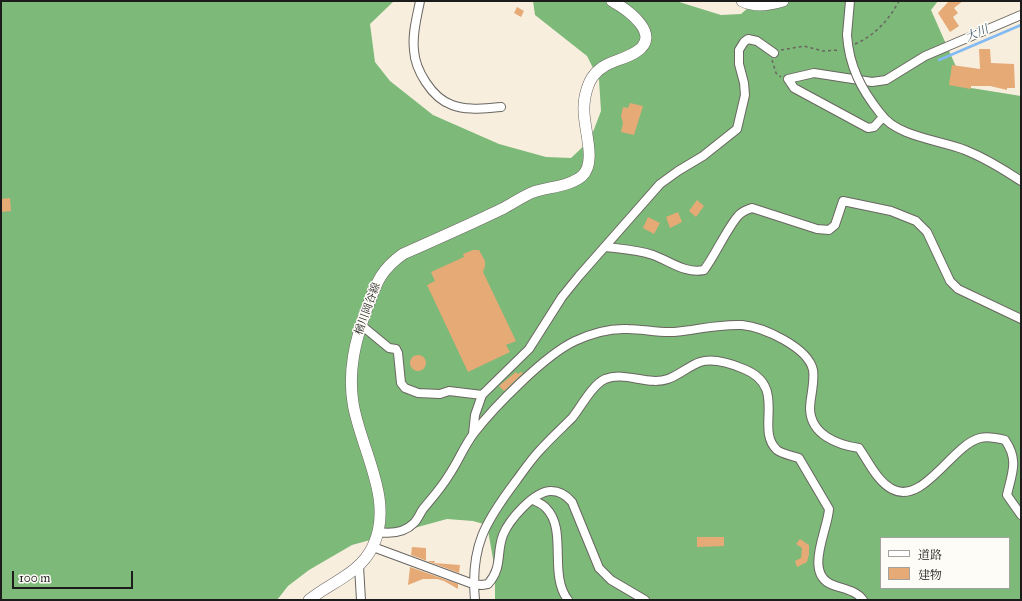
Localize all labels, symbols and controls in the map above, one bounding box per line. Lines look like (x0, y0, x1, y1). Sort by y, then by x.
water label: 大川 (963, 23, 991, 45)
street label: 楢川岡谷線 (352, 281, 384, 337)
legend (880, 537, 1010, 589)
text: 道路 (918, 548, 942, 562)
scale bar (14, 563, 135, 589)
text: 建物 (918, 568, 942, 582)
text: 100 m (19, 571, 50, 585)

